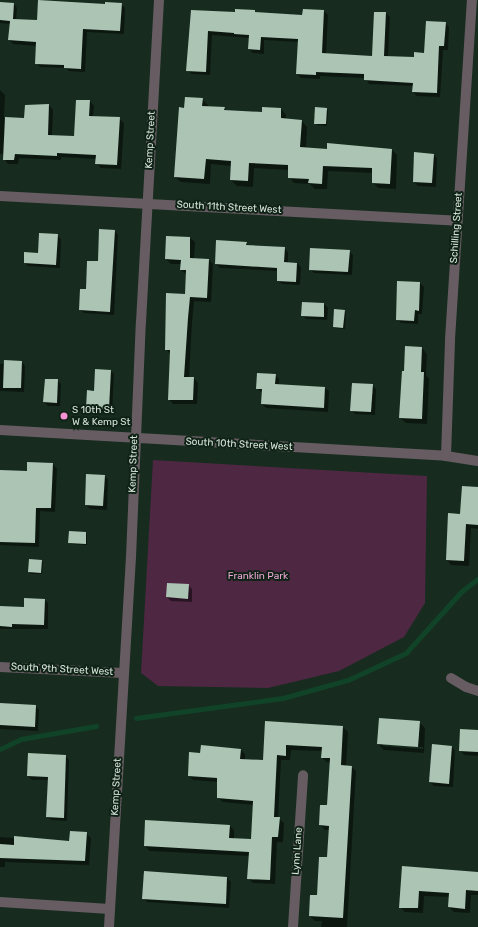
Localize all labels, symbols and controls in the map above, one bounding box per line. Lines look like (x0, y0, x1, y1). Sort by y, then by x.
street label: Kemp Street (144, 111, 158, 169)
street label: Schilling Street (449, 192, 465, 264)
street label: South 11th Street West (176, 199, 282, 217)
place label: S 10th St W & Kemp St (72, 404, 131, 428)
marker: S 10th St W & Kemp St (59, 411, 69, 421)
street label: Kemp Street (127, 435, 141, 493)
street label: South 10th Street West (185, 436, 293, 454)
park label: Franklin Park (228, 571, 288, 583)
street label: South 9th Street West (10, 661, 114, 679)
street label: Kemp Street (110, 758, 124, 816)
street label: Lynn Lane (290, 827, 306, 875)

